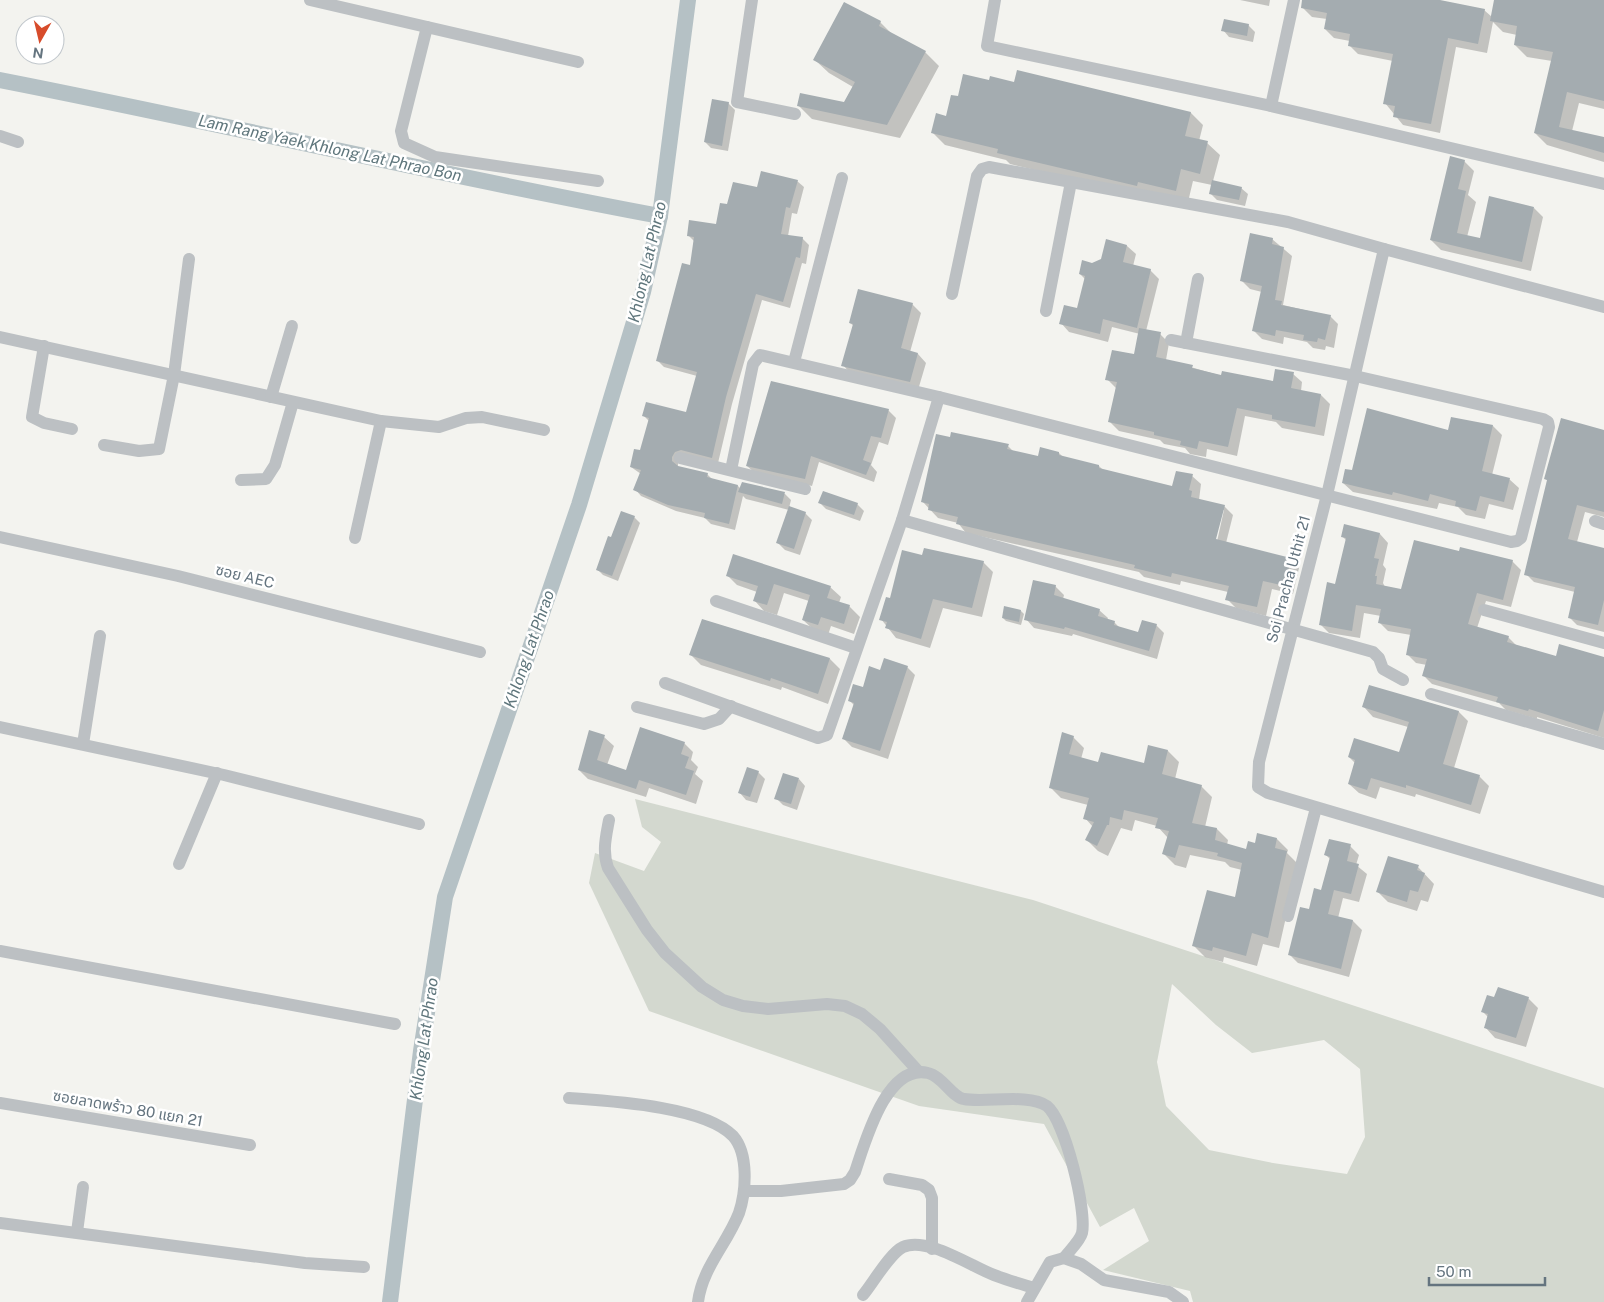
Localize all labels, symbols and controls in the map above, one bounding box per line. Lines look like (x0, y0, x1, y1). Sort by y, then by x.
north arrow (15, 15, 65, 65)
text: N (32, 44, 45, 62)
water label: Lam Rang Yaek Khlong Lat Phrao Bon (197, 111, 463, 185)
water label: Khlong Lat Phrao (624, 199, 670, 324)
street label: Soi Pracha Uthit 21 (1263, 513, 1313, 645)
street label: ซอย AEC (214, 561, 276, 591)
water label: Khlong Lat Phrao (500, 587, 558, 710)
water label: Khlong Lat Phrao (406, 976, 442, 1101)
street label: ซอยลาดพร้าว 80 แยก 21 (52, 1086, 204, 1130)
scale bar (1429, 1254, 1545, 1286)
text: 50 m (1436, 1263, 1471, 1280)

